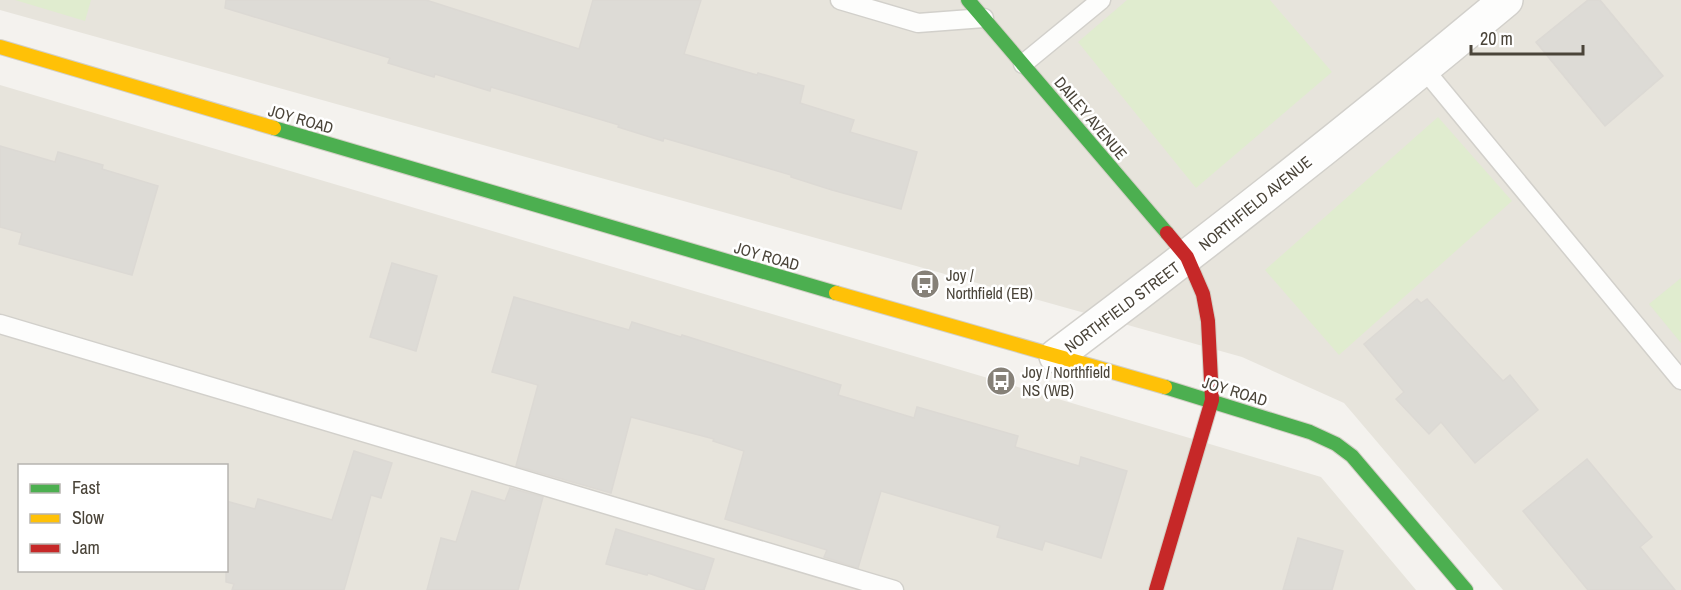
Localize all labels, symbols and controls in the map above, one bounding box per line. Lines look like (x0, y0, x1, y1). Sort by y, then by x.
scale bar (1471, 18, 1584, 56)
text: 20 m (1480, 26, 1513, 51)
street label: DAILEY AVENUE (1050, 72, 1132, 164)
street label: JOY ROAD (266, 99, 336, 139)
street label: NORTHFIELD AVENUE (1194, 151, 1316, 255)
street label: JOY ROAD (732, 236, 802, 276)
street label: NORTHFIELD STREET (1060, 256, 1184, 358)
place label: Joy / Northfield (EB) (946, 264, 1033, 304)
bus stop icon: Joy / Northfield (EB) (909, 268, 941, 300)
place label: Joy / Northfield NS (WB) (1022, 361, 1110, 401)
bus stop icon: Joy / Northfield NS (WB) (985, 365, 1017, 397)
street label: JOY ROAD (1200, 371, 1270, 411)
legend (18, 464, 228, 572)
text: Fast (72, 475, 100, 500)
text: Slow (72, 505, 104, 530)
text: Jam (72, 535, 100, 560)

